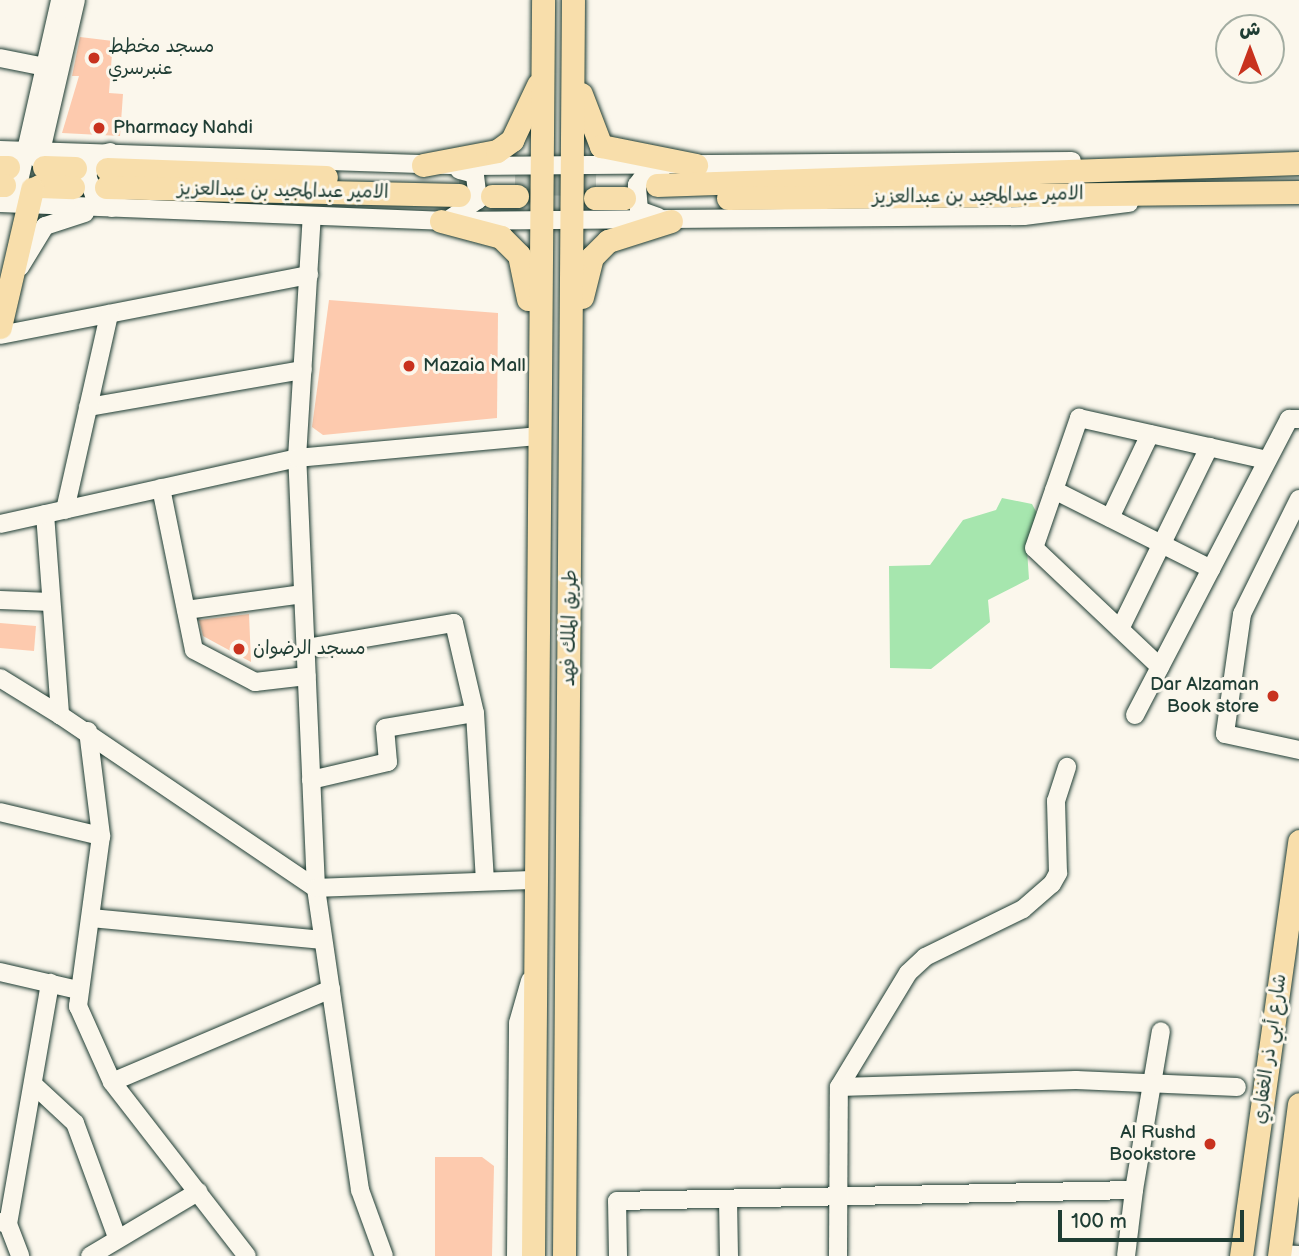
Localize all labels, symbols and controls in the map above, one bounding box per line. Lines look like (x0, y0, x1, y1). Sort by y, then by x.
north arrow (1215, 14, 1285, 84)
text: ش (1240, 18, 1260, 41)
place label: مسجد مخطط عنبرسري (108, 36, 214, 80)
marker: مسجد مخطط عنبرسري (86, 50, 102, 66)
place label: Pharmacy Nahdi (113, 117, 254, 139)
marker: Pharmacy Nahdi (91, 120, 107, 136)
street label: الامير عبدالمجيد بن عبدالعزيز (177, 178, 389, 204)
street label: الامير عبدالمجيد بن عبدالعزيز (872, 183, 1084, 209)
place label: Mazaia Mall (423, 355, 526, 377)
marker: Mazaia Mall (401, 358, 417, 374)
street label: طريق الملك فهد (558, 569, 582, 687)
place label: مسجد الرضوان (253, 638, 366, 660)
marker: مسجد الرضوان (231, 641, 247, 657)
place label: Dar Alzaman Book store (1150, 674, 1259, 718)
marker: Dar Alzaman Book store (1265, 688, 1281, 704)
street label: شارع أبي ذر الغفاري (1248, 972, 1292, 1126)
place label: Al Rushd Bookstore (1109, 1122, 1196, 1166)
marker: Al Rushd Bookstore (1202, 1136, 1218, 1152)
scale bar (1061, 1196, 1246, 1240)
text: 100 m (1071, 1209, 1127, 1234)

